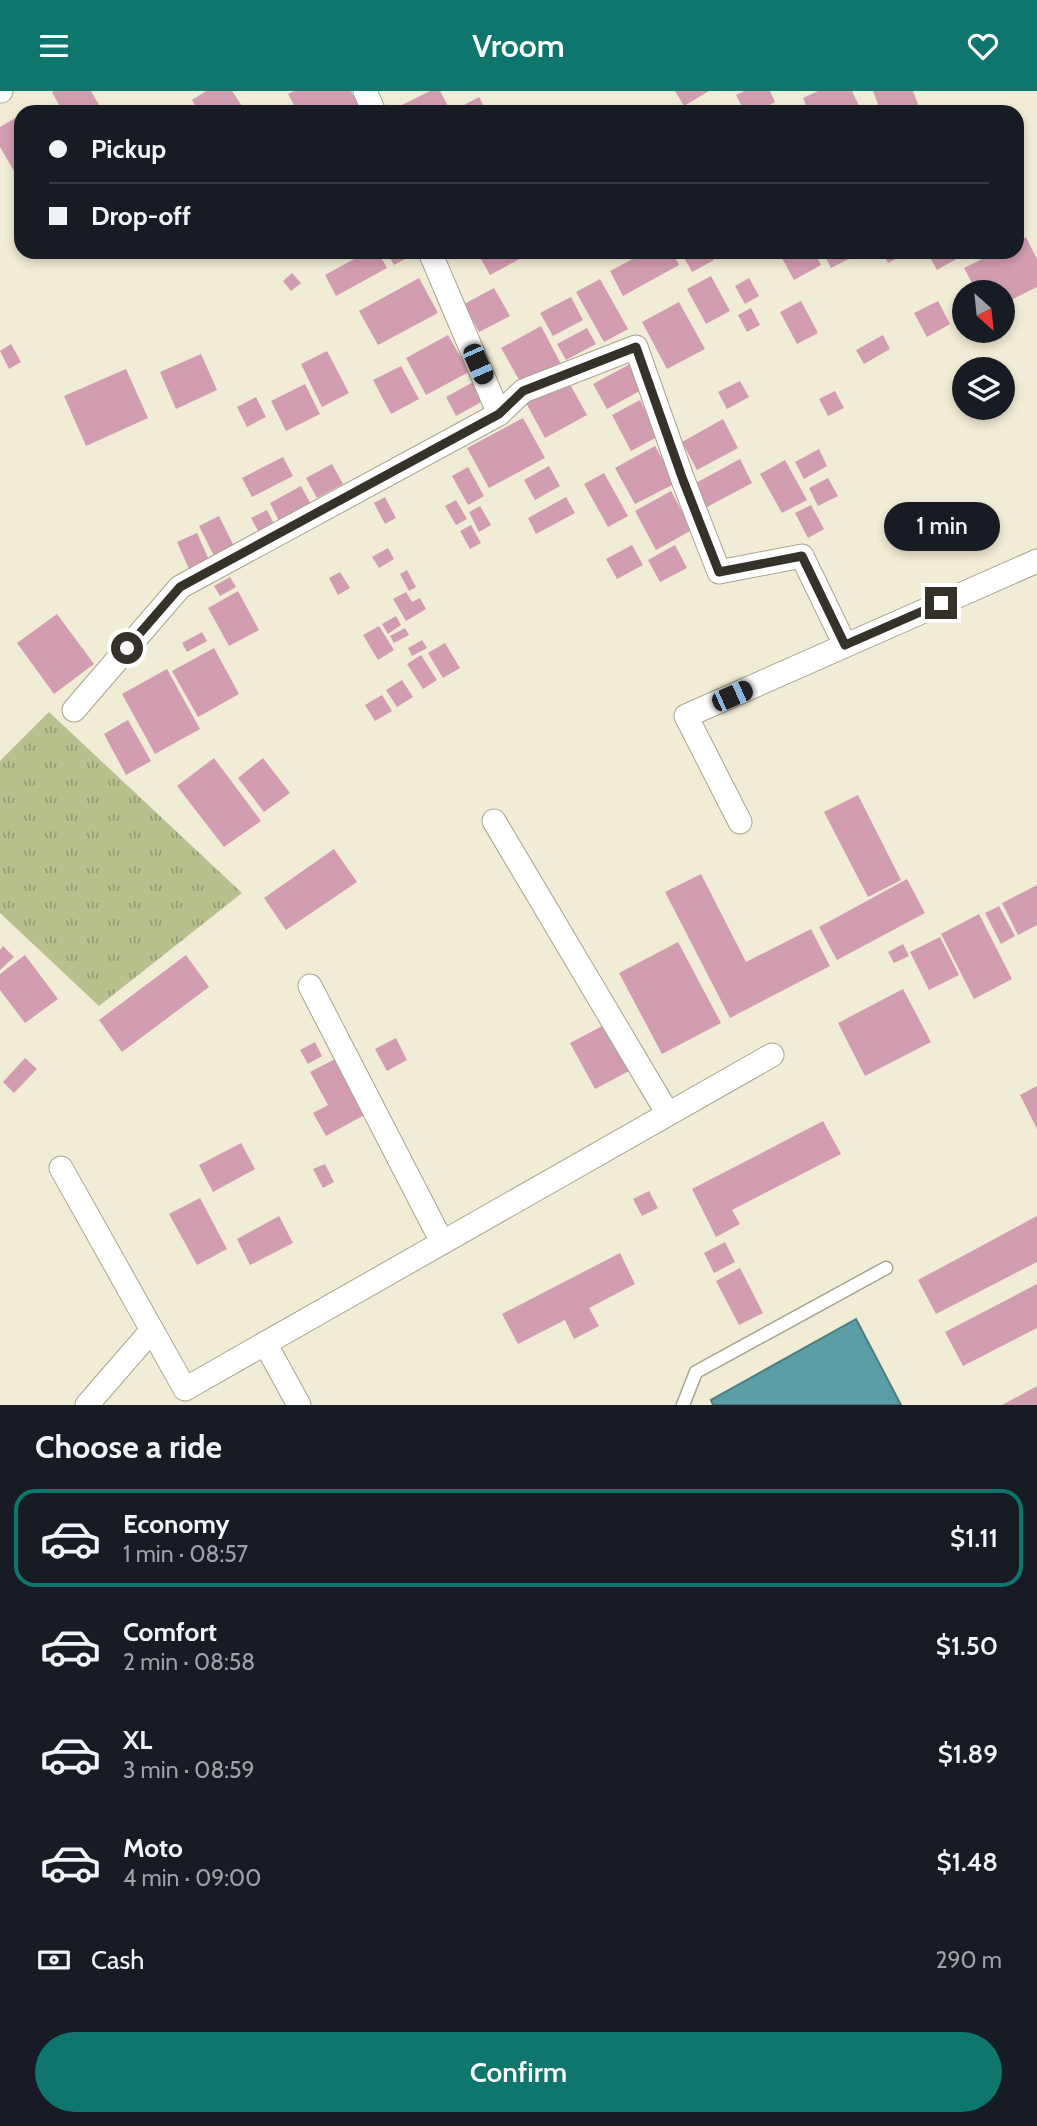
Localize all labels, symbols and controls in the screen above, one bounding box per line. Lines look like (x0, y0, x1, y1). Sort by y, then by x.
text: Vroom (472, 26, 565, 65)
icon: menu (35, 27, 73, 65)
icon: heart (964, 27, 1002, 65)
text: Pickup (91, 133, 166, 165)
text: Drop-off (91, 200, 191, 232)
north arrow (952, 280, 1015, 343)
map controls (952, 280, 1015, 420)
car (460, 341, 497, 387)
button: layers (952, 357, 1015, 420)
callout: 1 min (883, 501, 999, 551)
text: 1 min (916, 512, 968, 540)
route end (925, 587, 957, 619)
route start (111, 632, 143, 664)
car (709, 678, 756, 714)
text: Choose a ride (35, 1427, 222, 1466)
icon: car (39, 1507, 102, 1570)
text: Economy (123, 1508, 229, 1540)
text: $1.11 (950, 1522, 998, 1554)
text: 1 min · 08:57 (123, 1540, 248, 1568)
icon: car (39, 1615, 102, 1678)
text: Comfort (123, 1616, 217, 1648)
text: $1.50 (936, 1630, 998, 1662)
text: 2 min · 08:58 (123, 1648, 255, 1676)
icon: car (39, 1723, 102, 1786)
text: XL (123, 1724, 152, 1756)
text: $1.89 (938, 1738, 998, 1770)
text: 3 min · 08:59 (123, 1756, 255, 1784)
icon: car (39, 1831, 102, 1894)
text: Moto (123, 1832, 183, 1864)
text: $1.48 (937, 1846, 998, 1878)
text: 4 min · 09:00 (123, 1864, 261, 1892)
icon: cash (35, 1941, 73, 1979)
text: Cash (91, 1944, 144, 1976)
text: 290 m (935, 1946, 1002, 1974)
button: Confirm (35, 2032, 1002, 2112)

